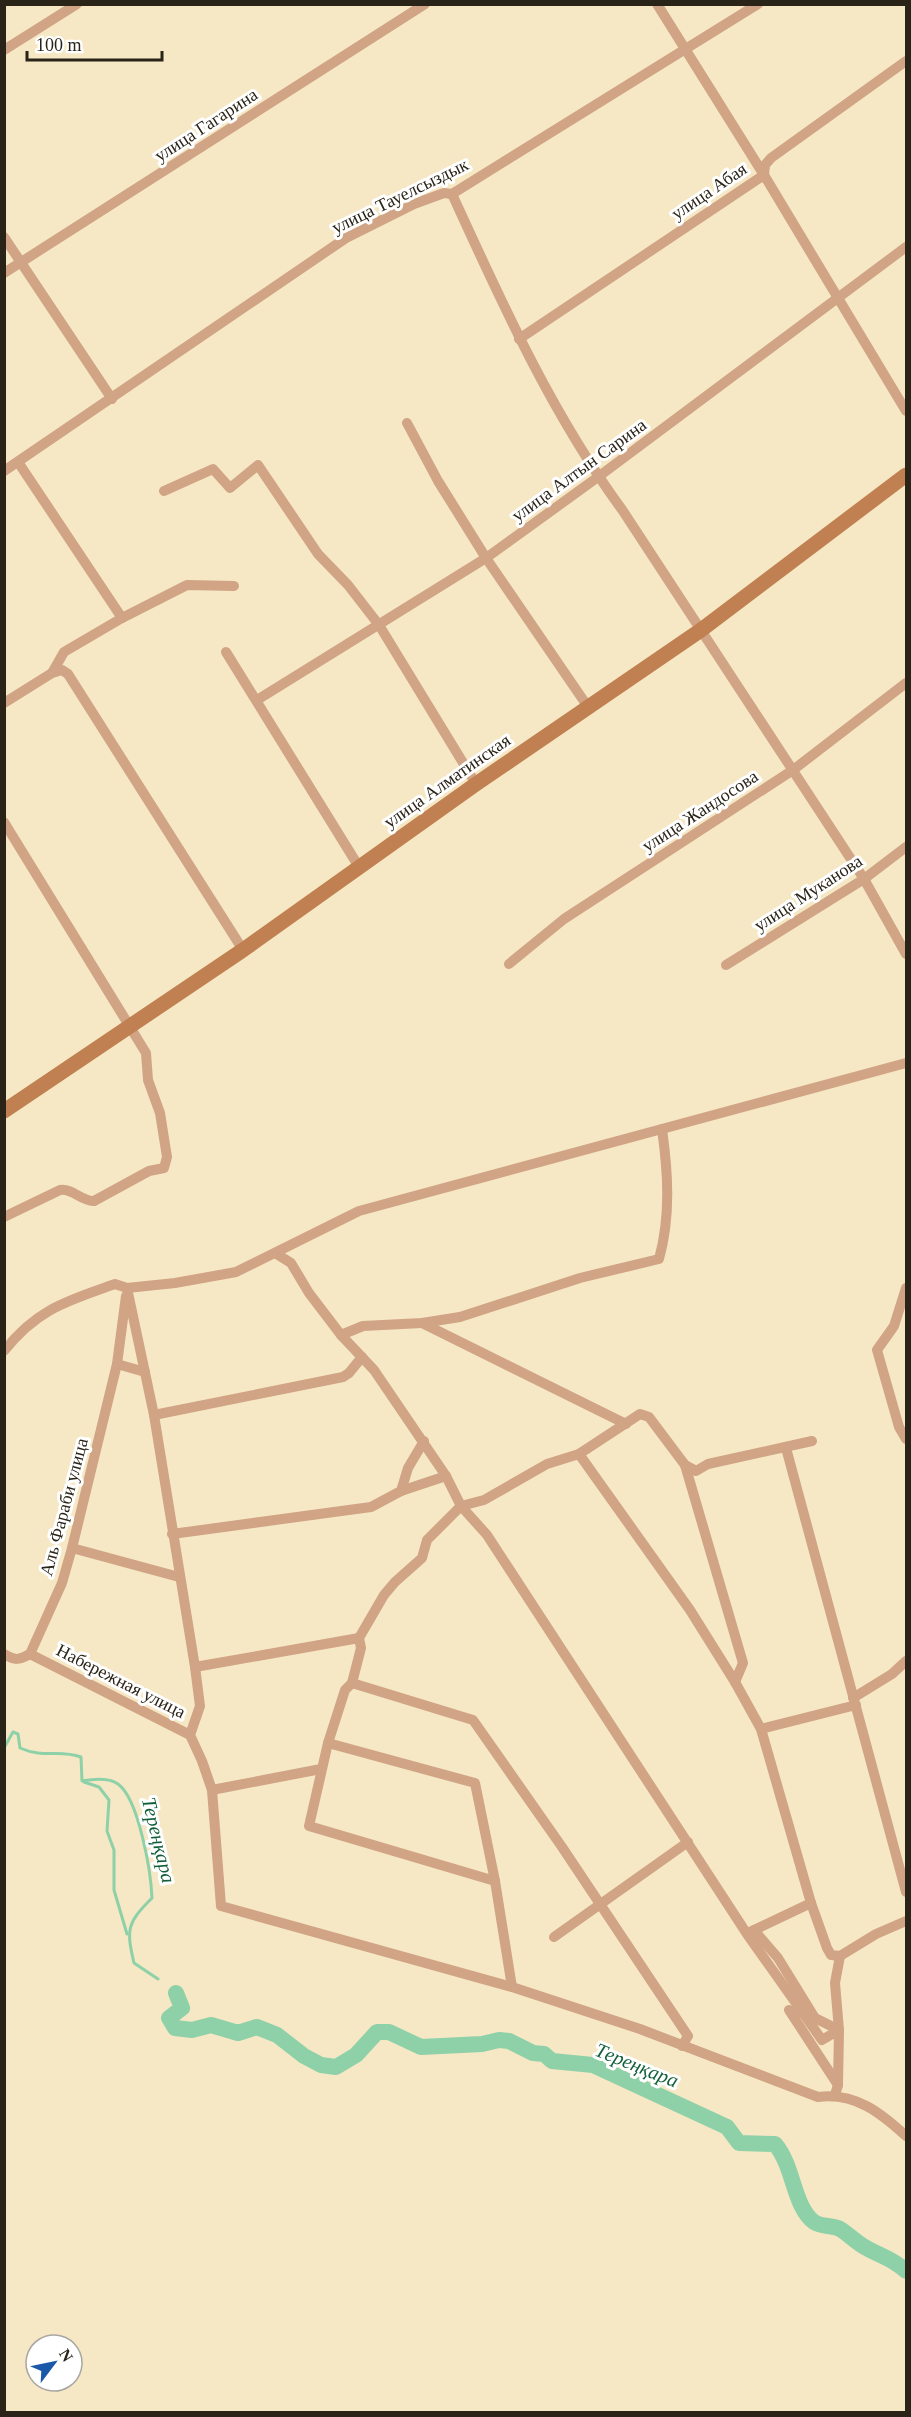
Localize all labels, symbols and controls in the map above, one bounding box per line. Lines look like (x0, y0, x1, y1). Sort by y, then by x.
scale bar (27, 24, 162, 62)
text: 100 m (36, 35, 82, 55)
street label: улица Гагарина (151, 84, 261, 166)
street label: улица Тауелсыздык (329, 154, 472, 238)
street label: улица Абая (668, 159, 750, 223)
street label: улица Алтын Сарина (508, 415, 650, 525)
street label: улица Алматинская (380, 730, 514, 832)
street label: улица Жандосова (638, 766, 762, 856)
street label: улица Муканова (750, 851, 866, 935)
street label: Аль Фараби улица (36, 1436, 92, 1578)
street label: Набережная улица (53, 1640, 189, 1722)
water label: Тереңқара (137, 1795, 180, 1885)
water label: Тереңқара (592, 2038, 682, 2093)
north arrow (24, 2333, 84, 2393)
text: N (56, 2346, 77, 2365)

